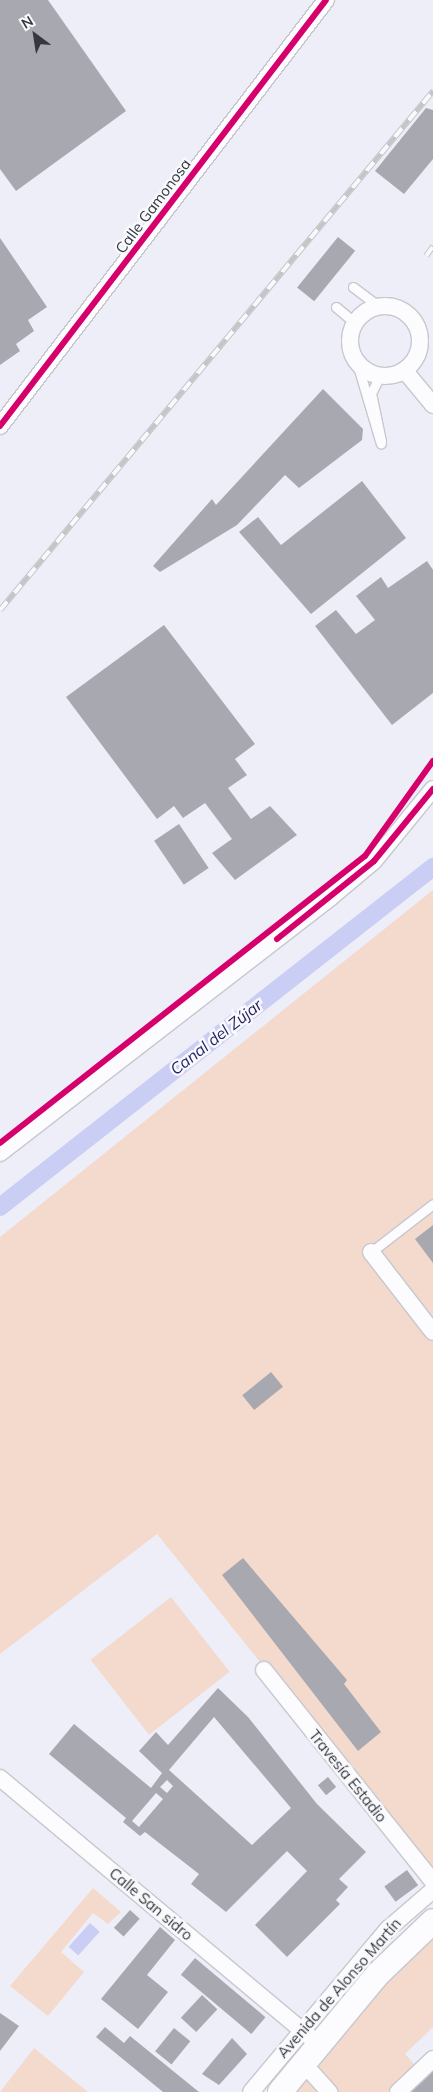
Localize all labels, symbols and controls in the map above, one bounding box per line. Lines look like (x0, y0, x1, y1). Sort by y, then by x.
north arrow (10, 10, 60, 60)
text: N (18, 12, 36, 33)
street label: Calle Gamonosa (112, 155, 194, 257)
water label: Canal del Zújar (166, 995, 266, 1079)
street label: Travesía Estadio (305, 1726, 391, 1826)
street label: Calle San sidro (106, 1864, 196, 1944)
street label: Avenida de Alonso Martín (273, 1914, 405, 2062)

